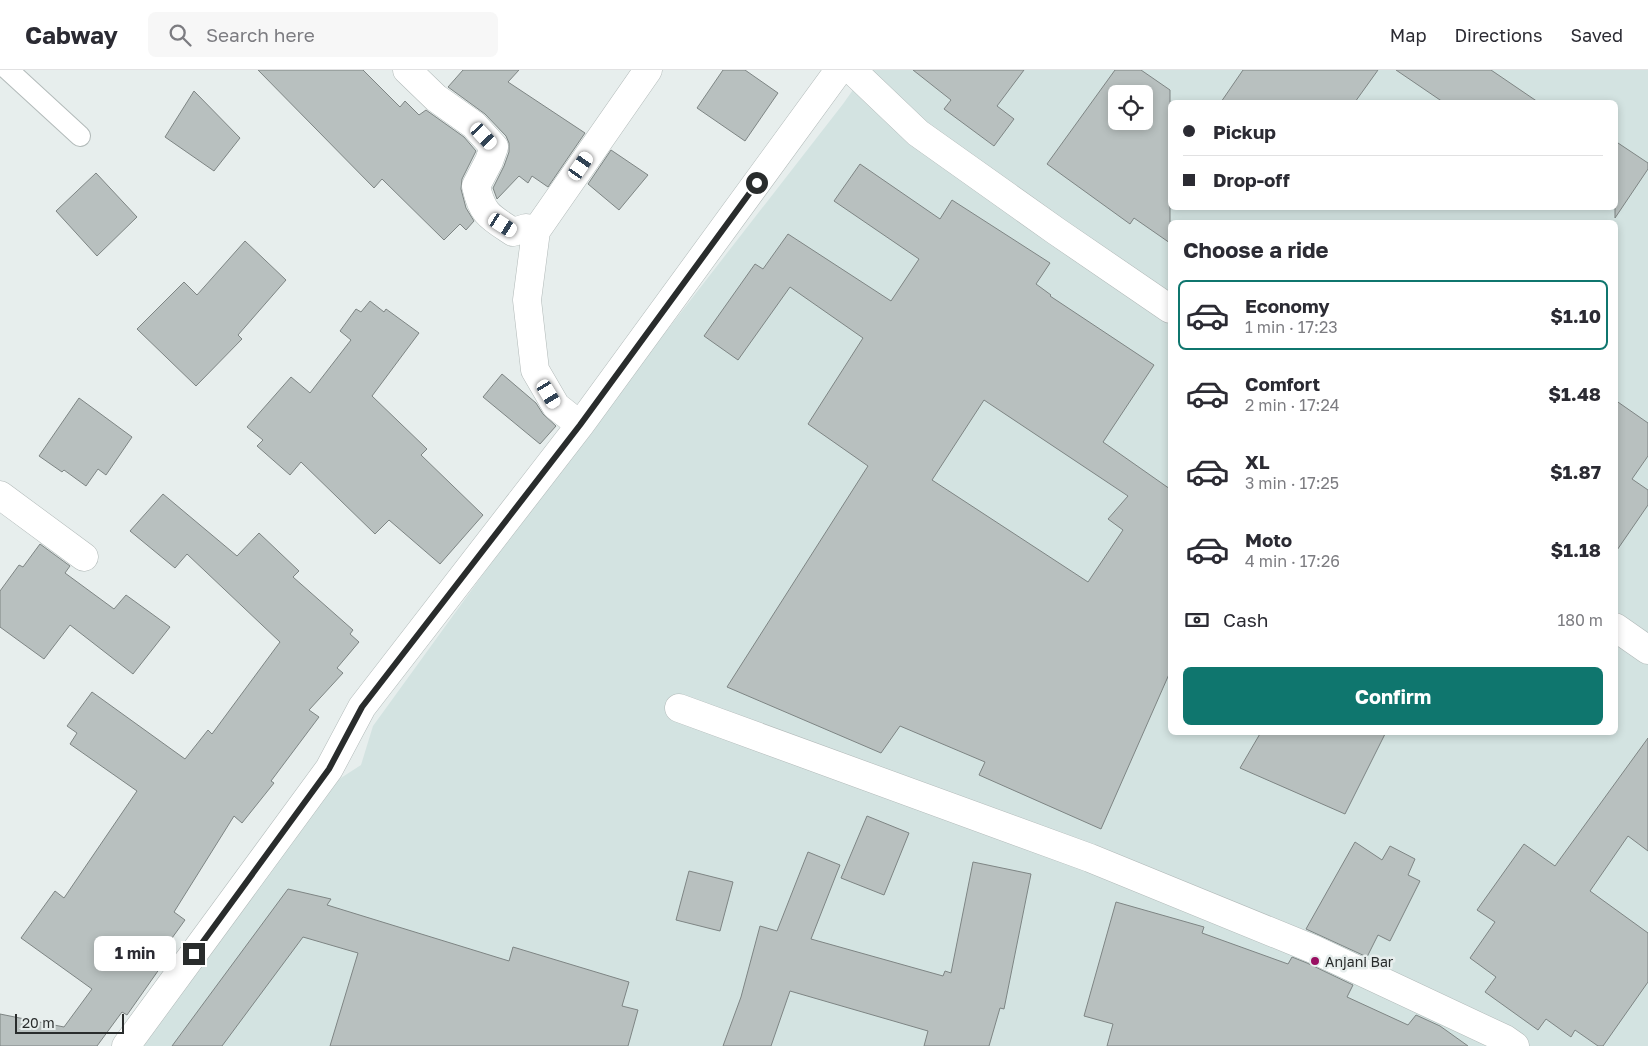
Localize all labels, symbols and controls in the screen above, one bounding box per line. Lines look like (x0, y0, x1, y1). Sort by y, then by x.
search box (148, 12, 498, 57)
text: Cabway (25, 20, 118, 49)
icon: search (166, 21, 194, 49)
text: Search here (206, 23, 315, 46)
text: Map (1390, 24, 1426, 46)
text: Directions (1454, 24, 1542, 46)
text: Saved (1570, 24, 1623, 46)
map controls (1108, 85, 1153, 130)
button: locate (1108, 85, 1153, 130)
car (468, 120, 499, 152)
text: Pickup (1213, 120, 1276, 143)
car (566, 149, 595, 183)
text: Drop-off (1213, 168, 1290, 191)
route start (746, 172, 768, 194)
car (486, 211, 519, 239)
text: Choose a ride (1183, 236, 1329, 263)
icon: car (1185, 293, 1230, 338)
text: Economy (1245, 294, 1330, 317)
text: $1.10 (1550, 304, 1601, 327)
text: 1 min · 17:23 (1245, 317, 1338, 337)
icon: car (1185, 371, 1230, 416)
text: Comfort (1245, 372, 1320, 395)
car (534, 377, 563, 411)
text: $1.48 (1548, 382, 1601, 405)
text: 2 min · 17:24 (1245, 395, 1339, 415)
icon: car (1185, 449, 1230, 494)
text: XL (1245, 450, 1270, 473)
text: $1.87 (1550, 460, 1601, 483)
text: 3 min · 17:25 (1245, 473, 1339, 493)
icon: car (1185, 527, 1230, 572)
text: Moto (1245, 528, 1292, 551)
text: $1.18 (1550, 538, 1601, 561)
text: 4 min · 17:26 (1245, 551, 1340, 571)
icon: cash (1183, 606, 1211, 634)
text: Cash (1223, 608, 1268, 631)
text: 180 m (1557, 610, 1603, 630)
button: Confirm (1183, 667, 1603, 725)
callout: 1 min (94, 936, 176, 972)
text: 1 min (115, 943, 155, 963)
route end (183, 943, 205, 965)
place label: Anjani Bar (1325, 953, 1394, 970)
marker: Anjani Bar (1309, 955, 1321, 967)
scale bar (15, 1011, 124, 1034)
text: 20 m (22, 1014, 55, 1031)

